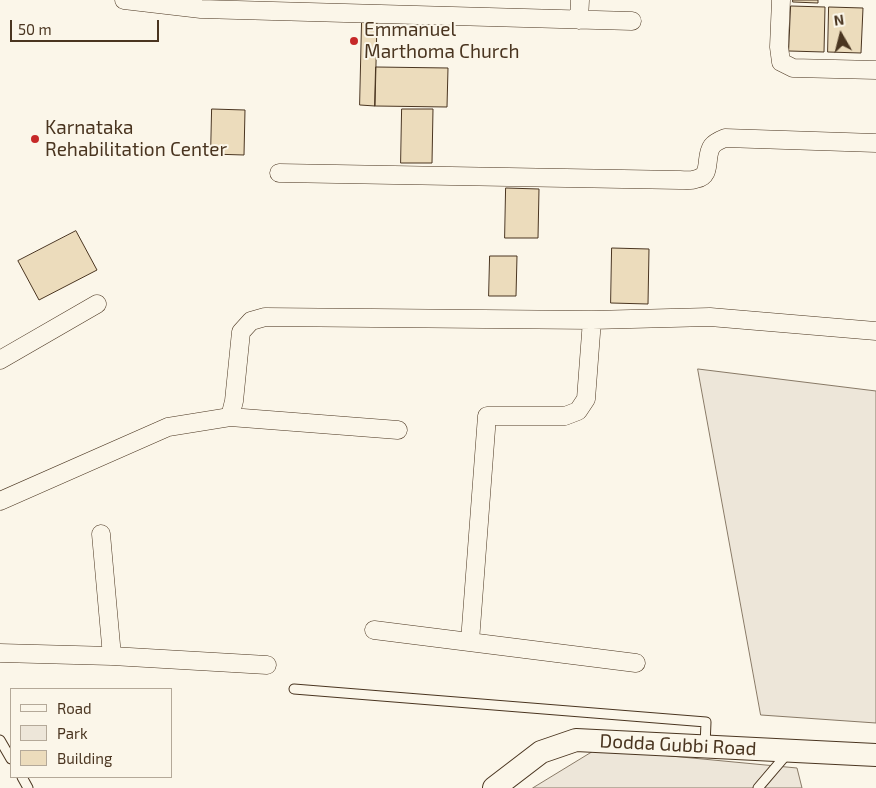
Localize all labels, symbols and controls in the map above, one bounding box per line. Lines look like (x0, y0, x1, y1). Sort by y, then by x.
scale bar (12, 10, 161, 42)
north arrow (816, 10, 866, 60)
text: N (833, 11, 845, 29)
place label: Emmanuel Marthoma Church (364, 19, 519, 63)
text: 50 m (18, 20, 52, 38)
marker: Emmanuel Marthoma Church (348, 35, 360, 47)
place label: Karnataka Rehabilitation Center (45, 117, 227, 161)
marker: Karnataka Rehabilitation Center (29, 133, 41, 145)
legend (10, 688, 172, 778)
text: Road (57, 699, 92, 717)
text: Park (57, 724, 88, 742)
street label: Dodda Gubbi Road (599, 730, 757, 760)
text: Building (57, 749, 112, 767)

